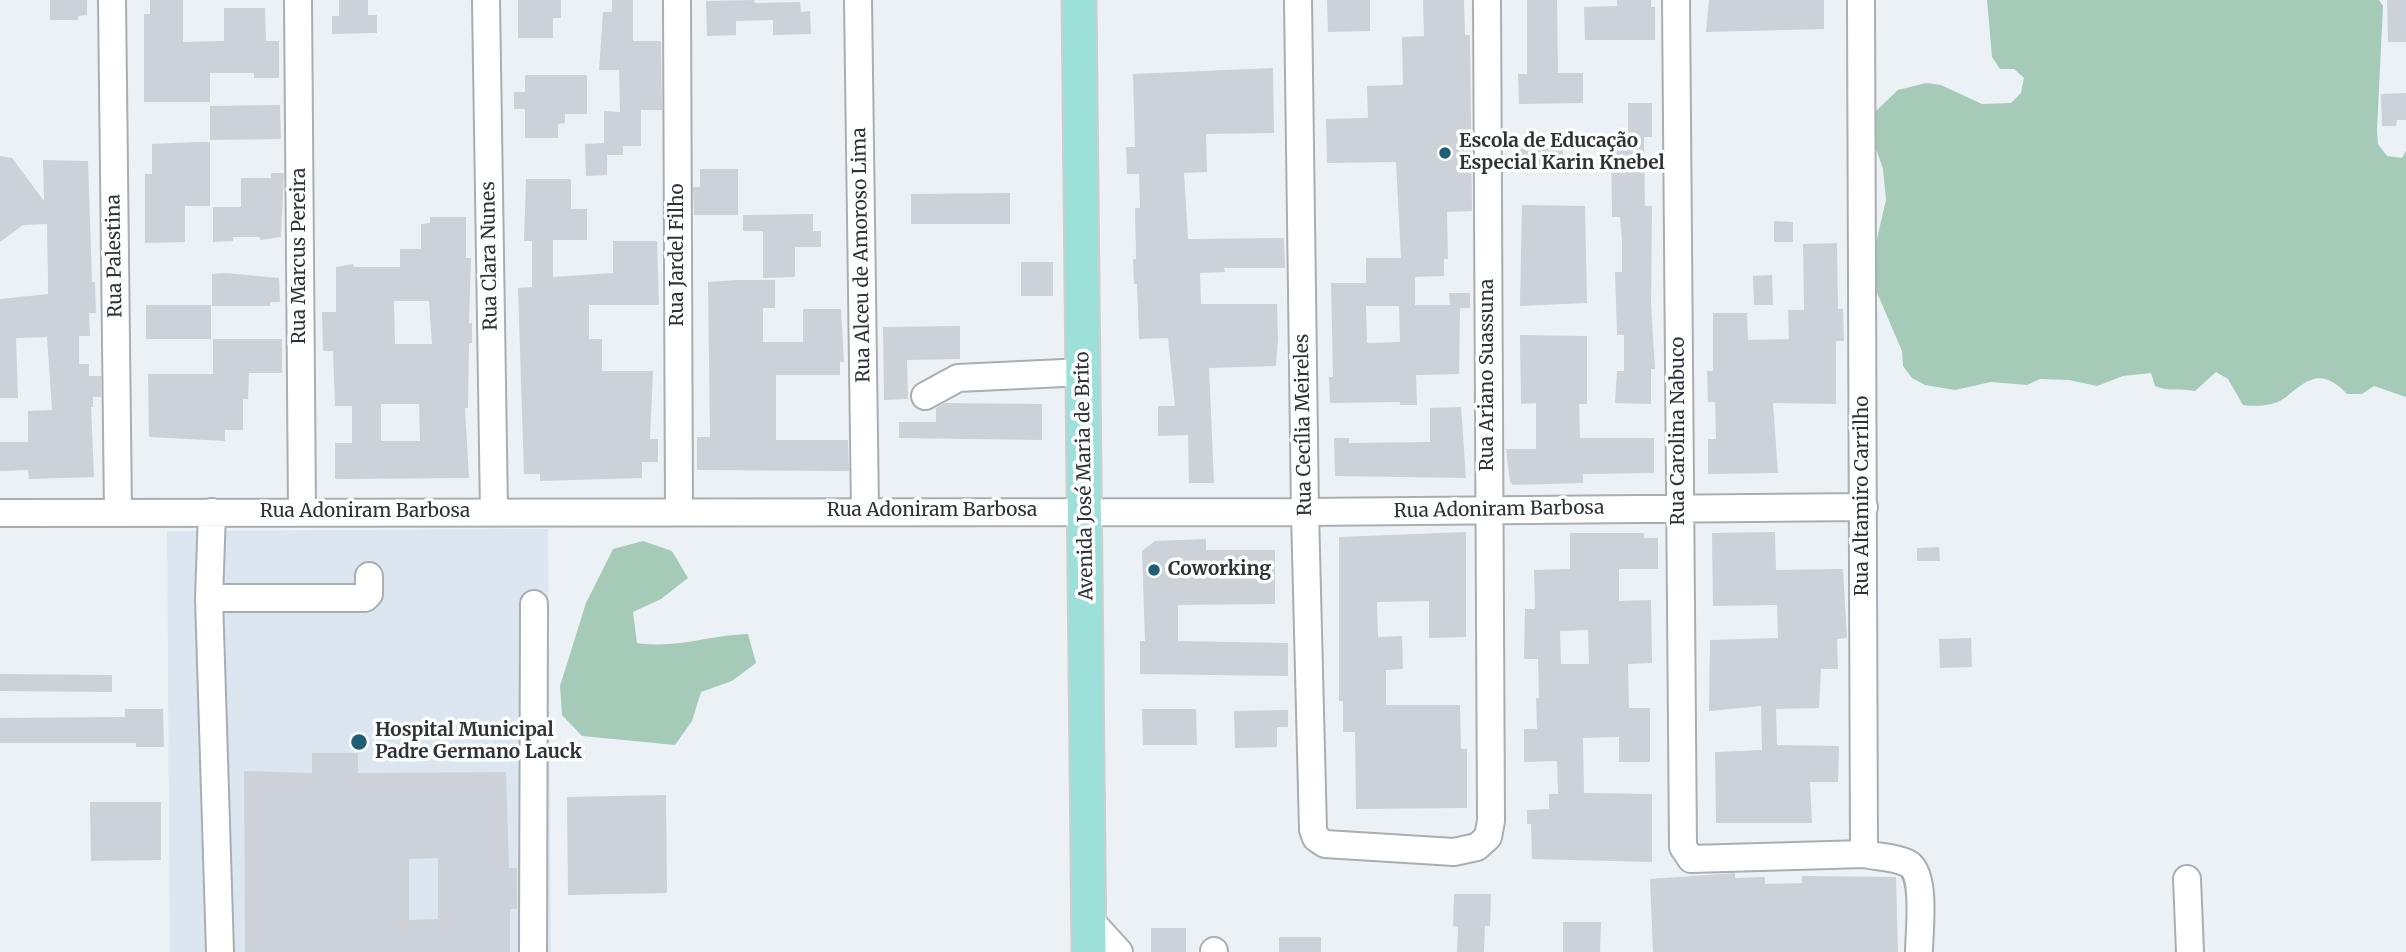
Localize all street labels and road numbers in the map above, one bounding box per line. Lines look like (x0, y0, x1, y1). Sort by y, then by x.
street label: Rua Alceu de Amoroso Lima (848, 127, 876, 383)
street label: Rua Marcus Pereira (289, 168, 311, 344)
street label: Rua Clara Nunes (477, 181, 503, 331)
street label: Rua Jardel Filho (667, 183, 689, 327)
street label: Rua Palestina (103, 194, 127, 318)
street label: Rua Ariano Suassuna (1477, 279, 1499, 471)
street label: Rua Cecília Meireles (1291, 334, 1317, 516)
street label: Rua Carolina Nabuco (1668, 337, 1690, 525)
street label: Avenida José Maria de Brito (1071, 351, 1099, 601)
street label: Rua Altamiro Carrilho (1852, 396, 1874, 596)
street label: Rua Adoniram Barbosa (1394, 497, 1604, 523)
street label: Rua Adoniram Barbosa (827, 500, 1037, 522)
street label: Rua Adoniram Barbosa (260, 501, 470, 523)

